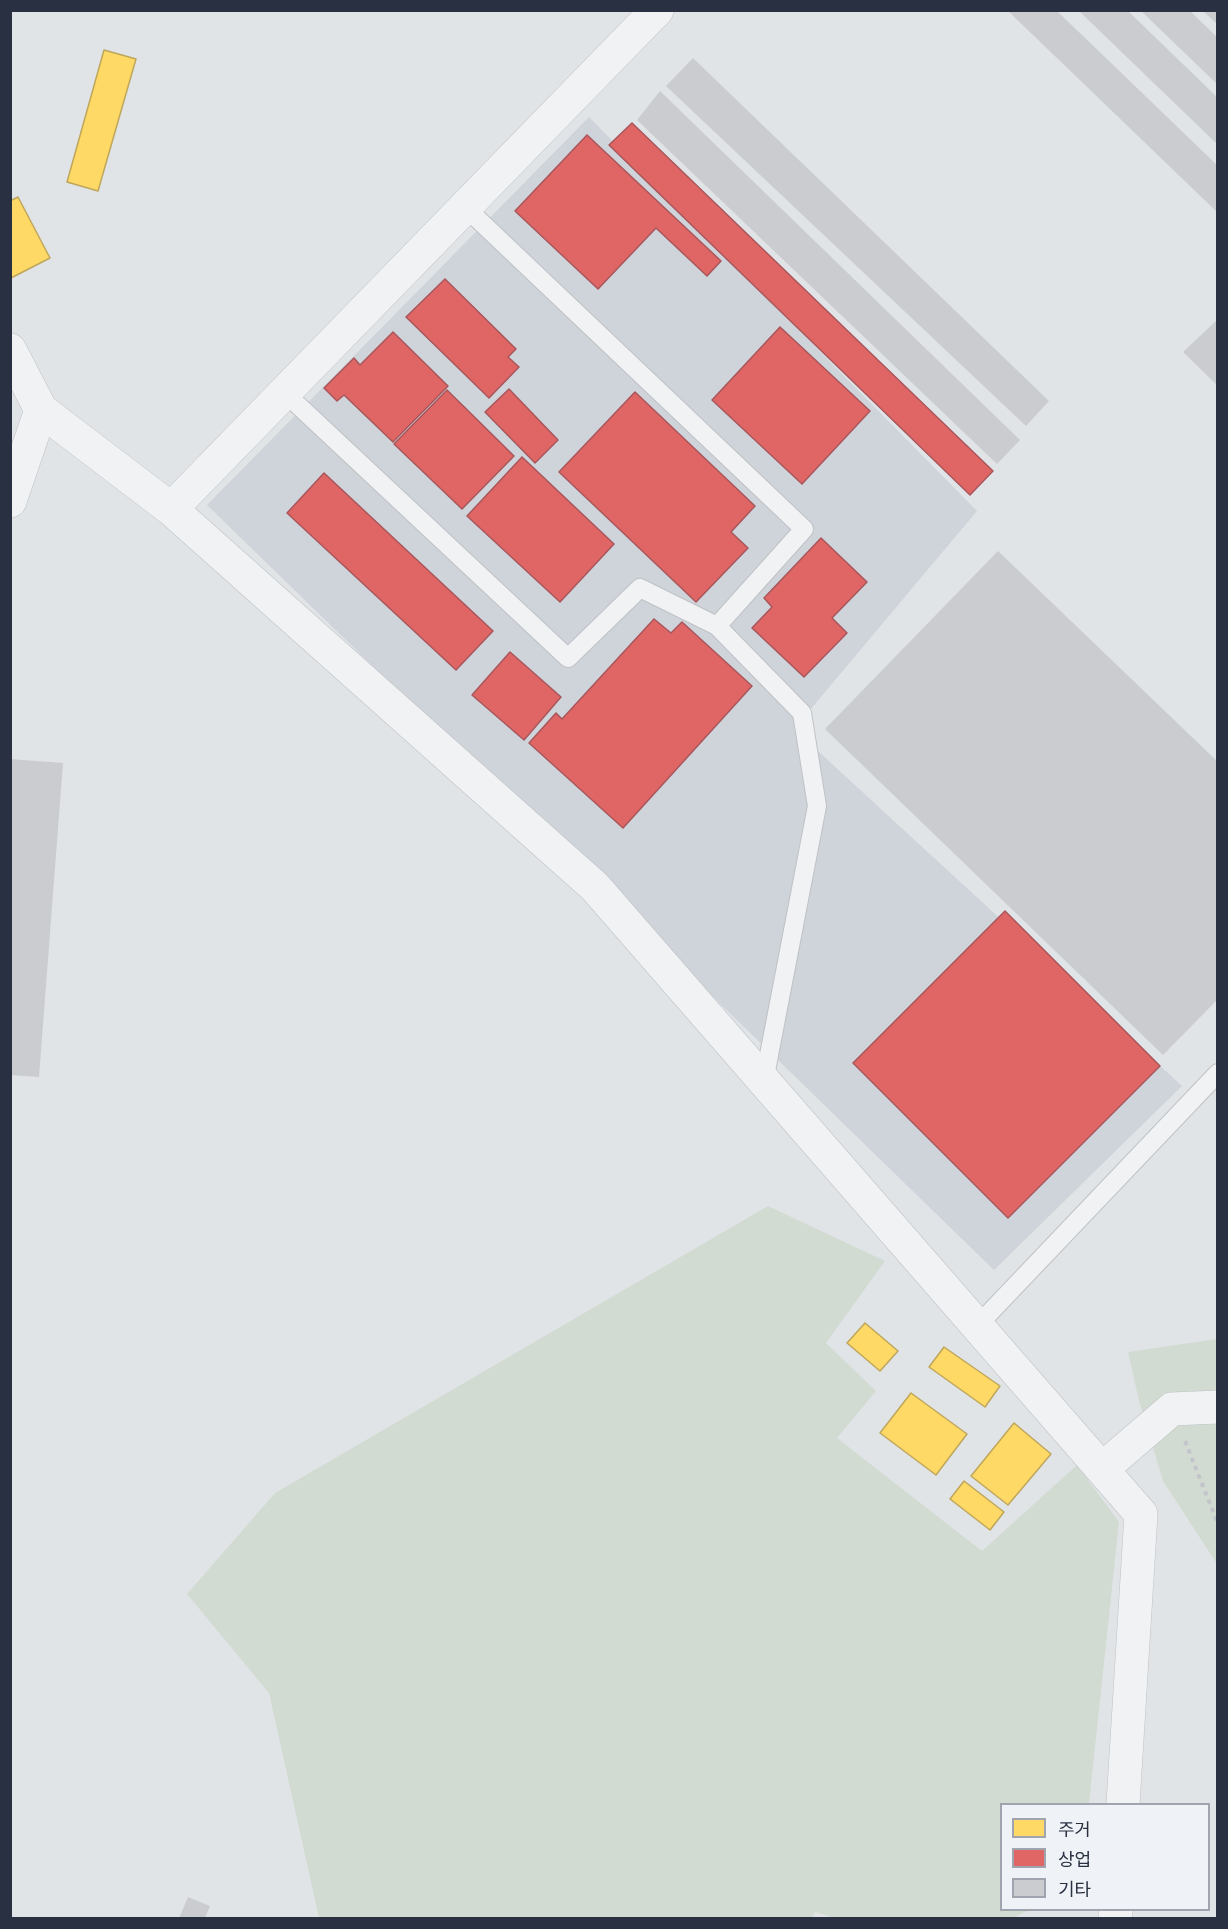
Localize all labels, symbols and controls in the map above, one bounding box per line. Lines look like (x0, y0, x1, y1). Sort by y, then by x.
legend (1000, 1803, 1210, 1911)
text: 주거 (1058, 1819, 1091, 1841)
text: 상업 (1058, 1849, 1091, 1871)
text: 기타 (1058, 1879, 1091, 1901)

